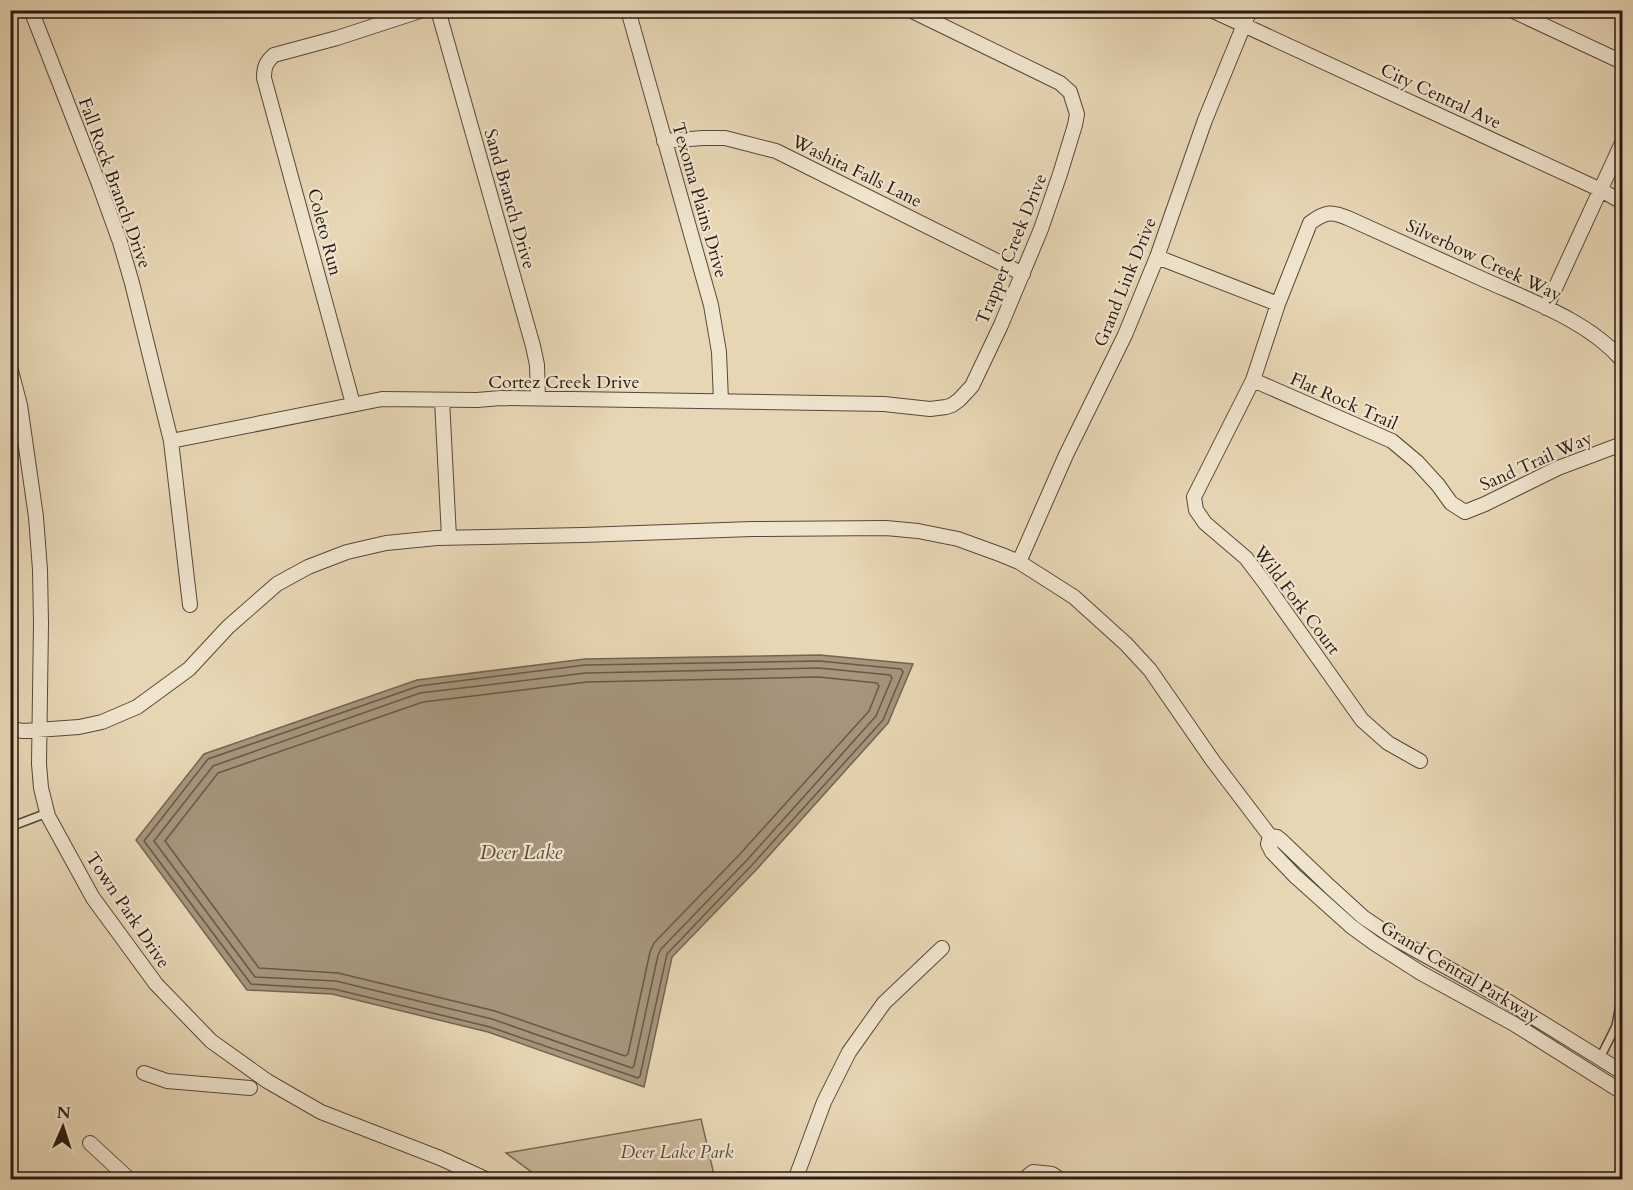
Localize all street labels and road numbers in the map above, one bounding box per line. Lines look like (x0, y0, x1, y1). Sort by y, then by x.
street label: City Central Ave (1376, 58, 1505, 135)
street label: Fall Rock Branch Drive (72, 94, 157, 272)
street label: Texoma Plains Drive (665, 120, 734, 281)
street label: Sand Branch Drive (478, 126, 541, 272)
street label: Washita Falls Lane (787, 129, 926, 214)
street label: Trapper Creek Drive (970, 170, 1053, 328)
street label: Coleto Run (301, 186, 348, 279)
street label: Silverbow Creek Way (1402, 213, 1566, 308)
street label: Grand Link Drive (1088, 214, 1163, 351)
street label: Flat Rock Trail (1286, 367, 1402, 436)
street label: Cortez Creek Drive (488, 370, 640, 395)
street label: Sand Trail Way (1476, 425, 1597, 497)
street label: Wild Fork Court (1247, 540, 1346, 660)
street label: Town Park Drive (79, 847, 176, 973)
street label: Grand Central Parkway (1376, 915, 1544, 1030)

